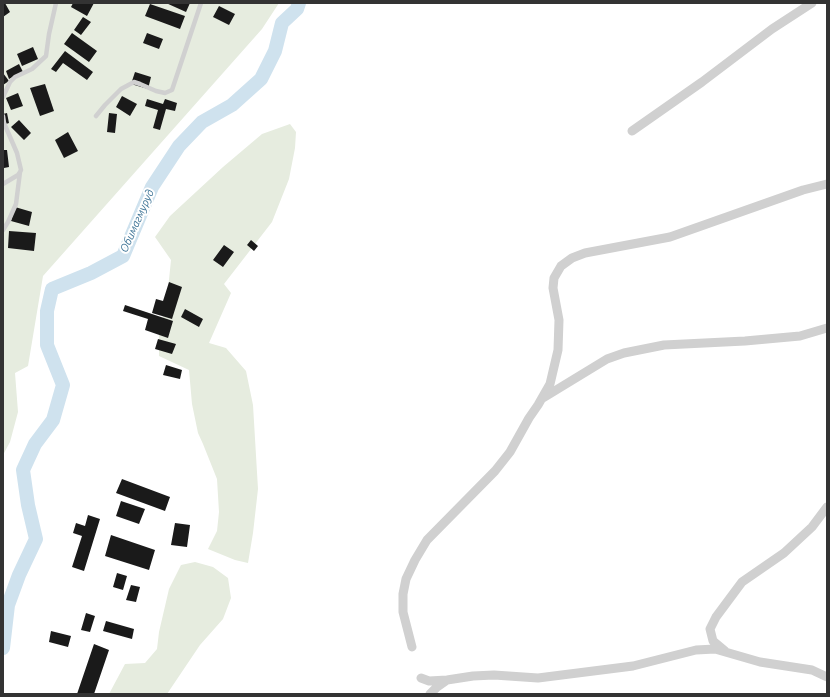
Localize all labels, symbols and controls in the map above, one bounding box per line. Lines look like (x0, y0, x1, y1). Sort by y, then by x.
water label: Обимагмуруд (117, 187, 157, 255)

